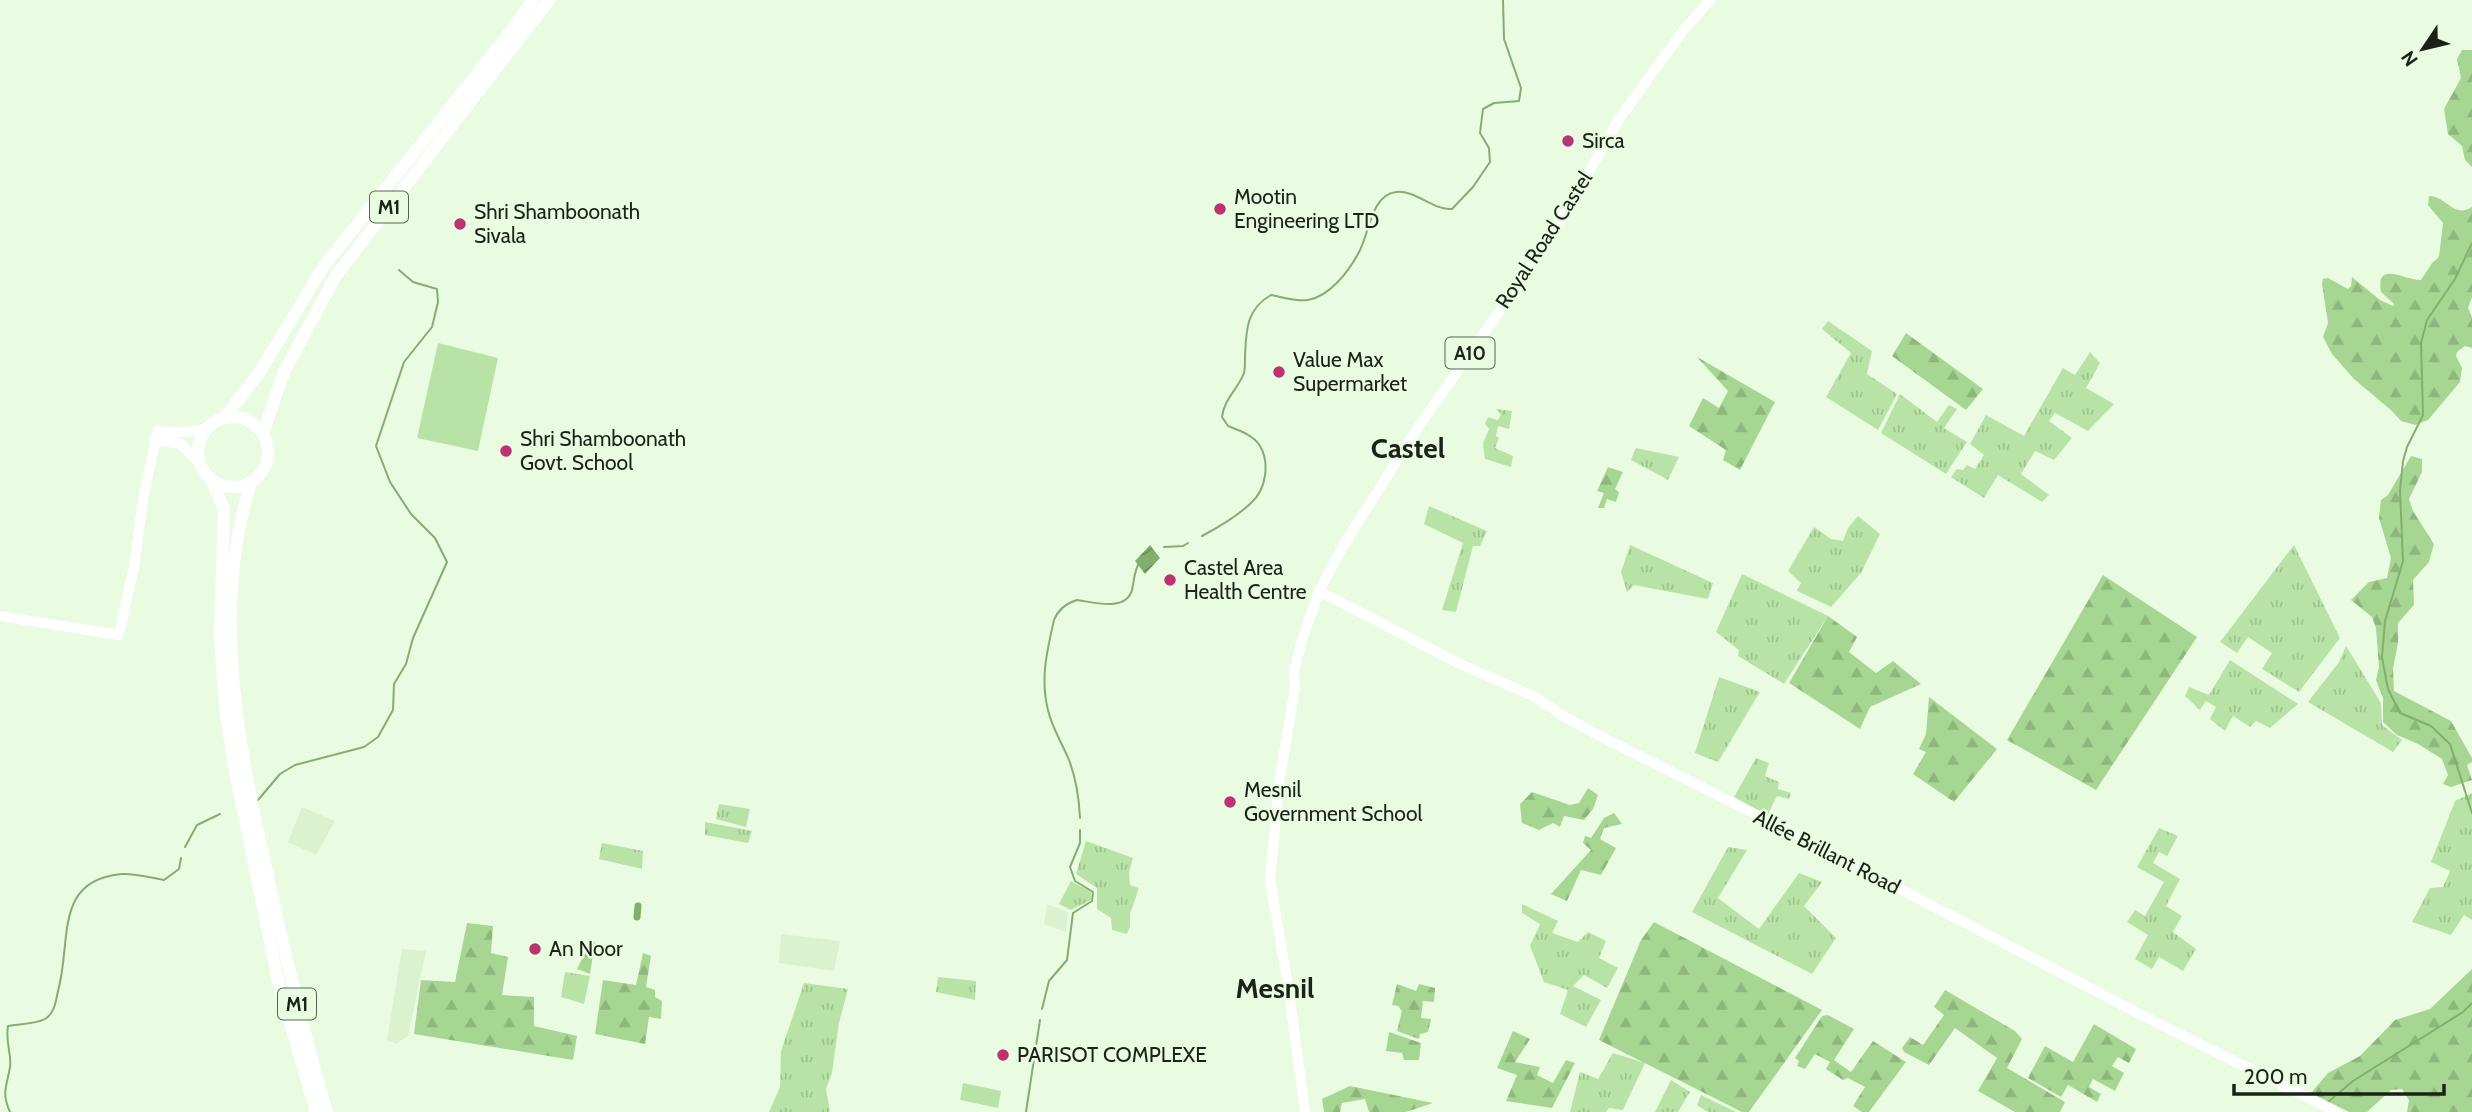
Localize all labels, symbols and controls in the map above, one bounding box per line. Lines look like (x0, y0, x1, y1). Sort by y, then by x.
north arrow (2388, 14, 2458, 84)
text: N (2396, 46, 2423, 71)
place label: Sirca (1582, 128, 1625, 153)
marker: Sirca (1560, 133, 1576, 149)
street label: Royal Road Castel (1490, 166, 1597, 313)
place label: Mootin Engineering LTD (1234, 184, 1379, 233)
road number: M1 (370, 192, 408, 223)
place label: Shri Shamboonath Sivala (474, 199, 640, 248)
marker: Mootin Engineering LTD (1212, 201, 1228, 217)
marker: Shri Shamboonath Sivala (452, 216, 468, 232)
road number: A10 (1446, 338, 1494, 368)
place label: Value Max Supermarket (1293, 347, 1407, 396)
marker: Value Max Supermarket (1271, 364, 1287, 380)
place label: Shri Shamboonath Govt. School (520, 426, 686, 475)
district label: Castel (1371, 431, 1445, 465)
marker: Shri Shamboonath Govt. School (498, 443, 514, 459)
place label: Castel Area Health Centre (1184, 555, 1307, 604)
marker: Castel Area Health Centre (1162, 572, 1178, 588)
place label: Mesnil Government School (1244, 777, 1422, 826)
marker: Mesnil Government School (1222, 794, 1238, 810)
street label: Allée Brillant Road (1750, 804, 1905, 899)
place label: An Noor (549, 936, 623, 961)
marker: An Noor (527, 941, 543, 957)
district label: Mesnil (1236, 971, 1314, 1005)
road number: M1 (278, 988, 316, 1020)
place label: PARISOT COMPLEXE (1017, 1042, 1207, 1067)
marker: PARISOT COMPLEXE (995, 1047, 1011, 1063)
scale bar (2234, 1052, 2444, 1096)
text: 200 m (2244, 1064, 2307, 1089)

